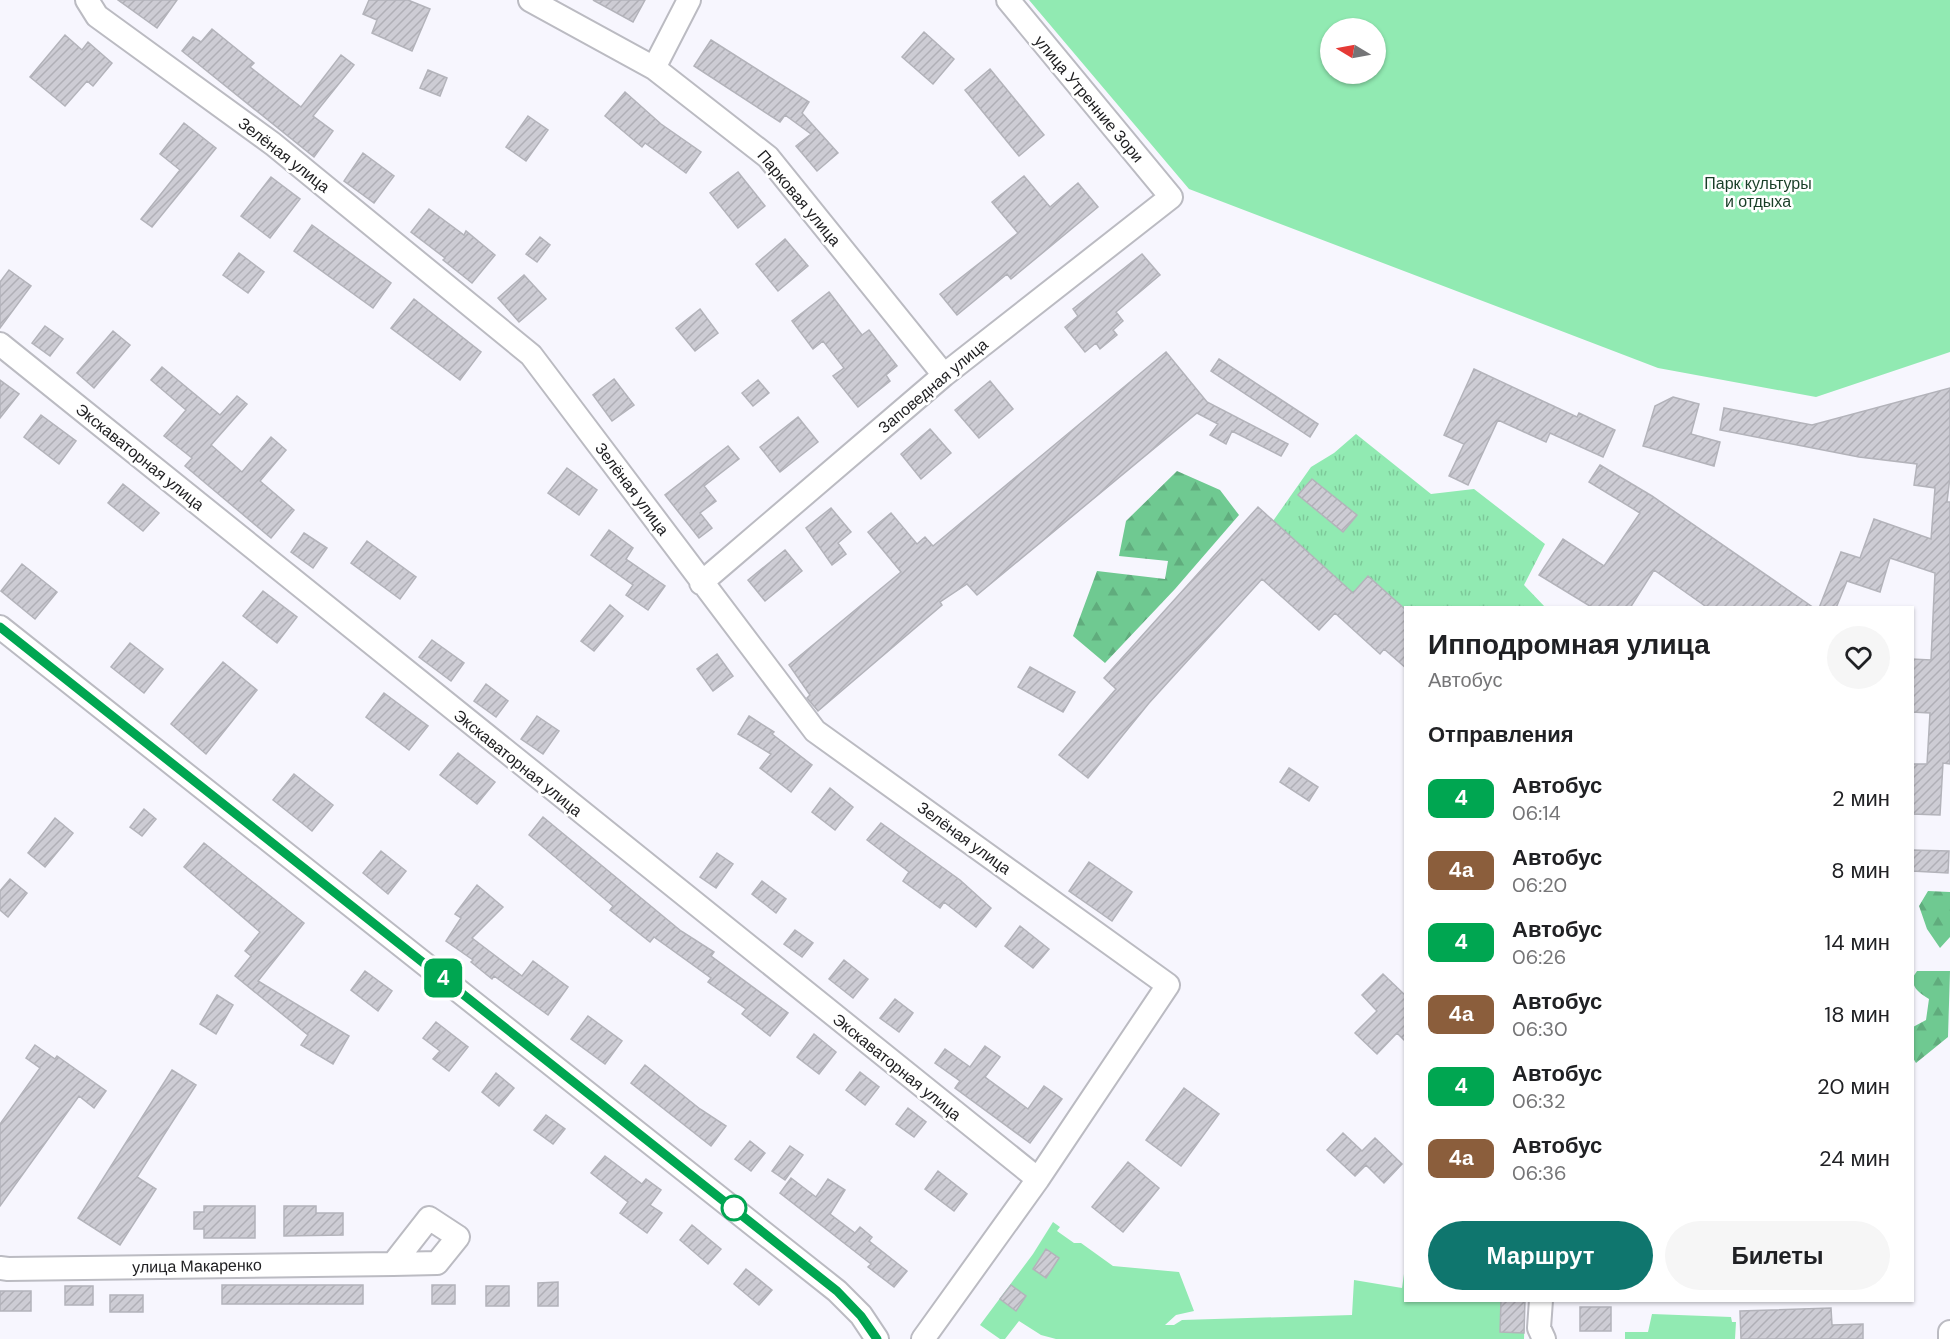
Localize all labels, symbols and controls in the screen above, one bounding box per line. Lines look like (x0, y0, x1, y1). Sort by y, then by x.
north arrow (1320, 18, 1386, 84)
map controls (1320, 18, 1386, 84)
street label: улица Утренние Зори (1030, 31, 1148, 167)
street label: Зелёная улица (234, 113, 334, 197)
street label: Парковая улица (753, 145, 846, 251)
park label: Парк культуры и отдыха (1704, 173, 1812, 212)
street label: Заповедная улица (874, 334, 992, 438)
street label: Экскаваторная улица (71, 399, 209, 515)
street label: Зелёная улица (590, 438, 674, 540)
text: Ипподромная улица (1428, 626, 1710, 663)
button: heart (1827, 626, 1890, 689)
text: Автобус (1428, 667, 1502, 693)
street label: Экскаваторная улица (449, 705, 587, 821)
text: Отправления (1428, 720, 1574, 749)
text: Автобус (1512, 771, 1602, 800)
text: 4 (1454, 784, 1468, 812)
text: 2 мин (1832, 784, 1890, 813)
street label: Зелёная улица (913, 797, 1015, 879)
text: 06:14 (1512, 800, 1561, 826)
text: Автобус (1512, 843, 1602, 872)
text: 4а (1448, 856, 1474, 884)
text: 8 мин (1831, 856, 1890, 885)
text: 06:20 (1512, 872, 1567, 898)
text: Автобус (1512, 915, 1602, 944)
text: 4 (1454, 928, 1468, 956)
text: 14 мин (1824, 928, 1890, 957)
text: 06:26 (1512, 944, 1566, 970)
line badge: 4 (424, 958, 462, 998)
text: 4 (436, 964, 450, 992)
text: Автобус (1512, 987, 1602, 1016)
text: 4а (1448, 1000, 1474, 1028)
text: 18 мин (1824, 1000, 1890, 1029)
street label: Экскаваторная улица (828, 1009, 966, 1125)
text: 06:30 (1512, 1016, 1568, 1042)
text: Автобус (1512, 1059, 1602, 1088)
text: 4 (1454, 1072, 1468, 1100)
text: 20 мин (1817, 1072, 1890, 1101)
text: 06:32 (1512, 1088, 1566, 1114)
text: Автобус (1512, 1131, 1602, 1160)
text: 4а (1448, 1144, 1474, 1172)
text: 24 мин (1819, 1144, 1890, 1173)
text: 06:36 (1512, 1160, 1567, 1186)
unlabelled marker (721, 1195, 747, 1221)
button: Маршрут (1428, 1221, 1653, 1290)
button: Билеты (1665, 1221, 1890, 1290)
street label: улица Макаренко (132, 1254, 262, 1278)

